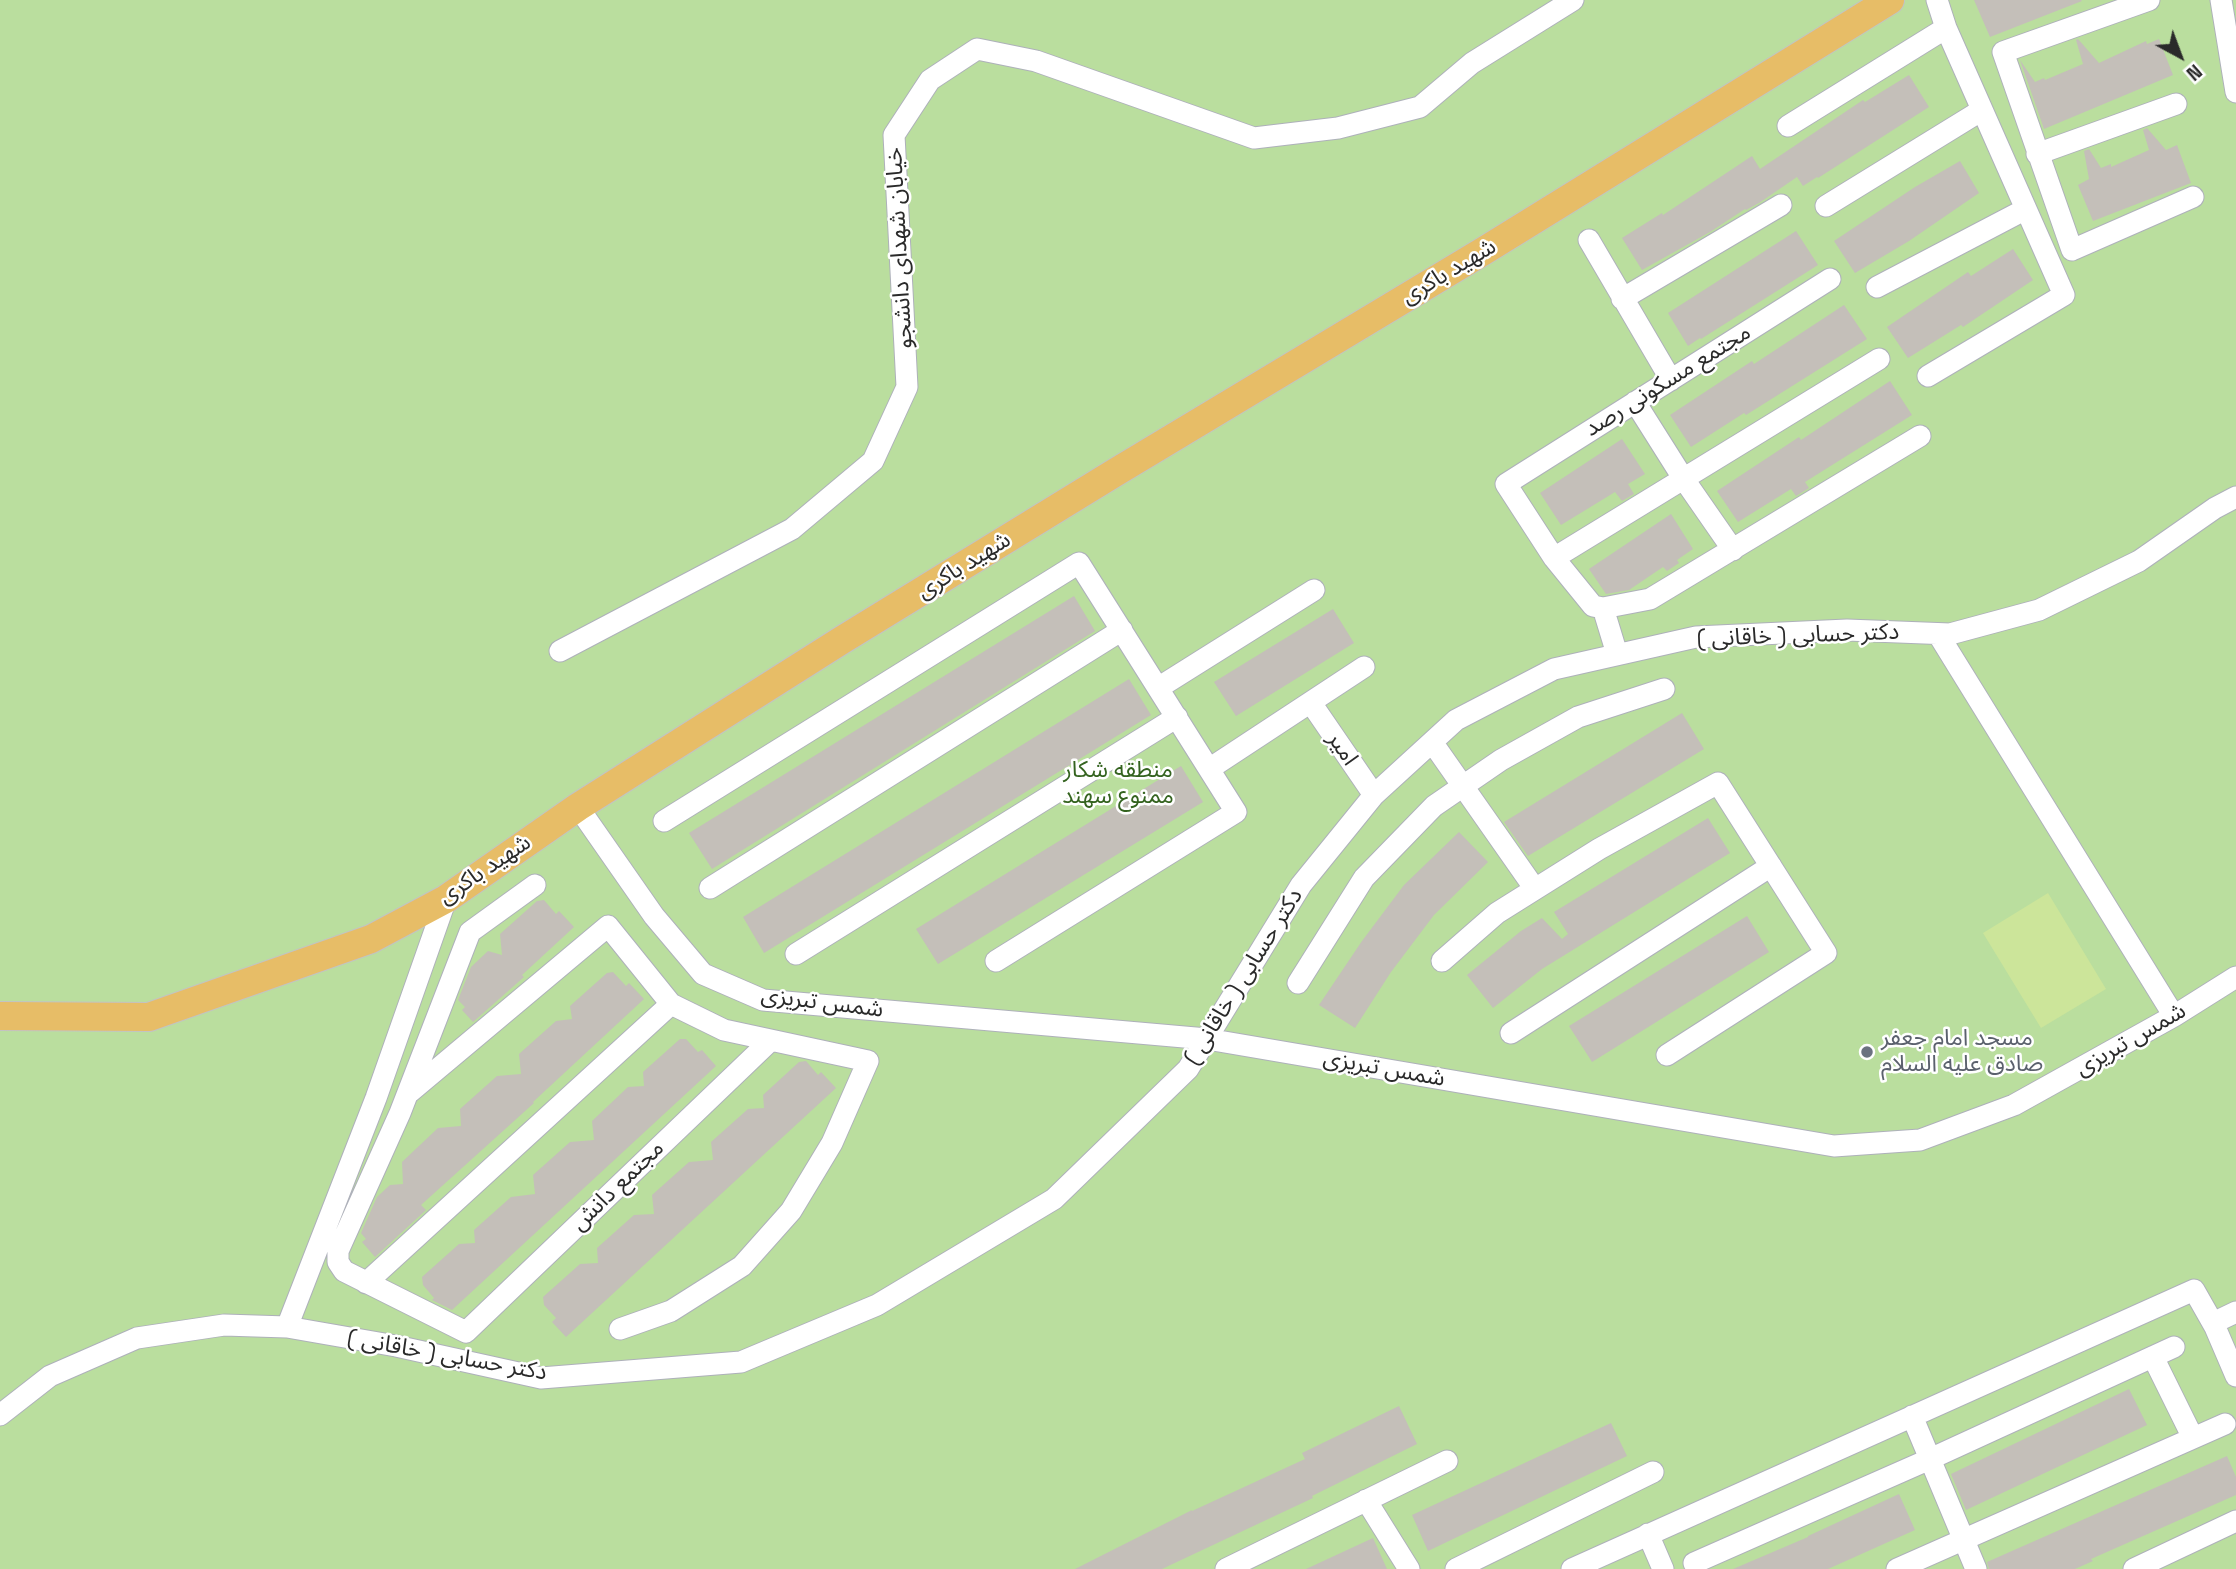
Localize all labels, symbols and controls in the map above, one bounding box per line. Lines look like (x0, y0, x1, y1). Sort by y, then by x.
north arrow (2145, 21, 2215, 91)
text: N (2181, 59, 2207, 86)
street label: خیابان شهدای دانشجو (881, 146, 919, 350)
street label: شهید باکری (1397, 233, 1501, 311)
street label: مجتمع مسکونی رصد (1580, 319, 1756, 443)
street label: شهید باکری (912, 526, 1016, 606)
street label: دکتر حسابی ( خاقانی ) (1696, 619, 1900, 653)
street label: امیر (1321, 727, 1363, 771)
park label: منطقه شکار ممنوع سهند (1062, 757, 1174, 811)
street label: شهید باکری (434, 829, 536, 911)
street label: دکتر حسابی ( خاقانی ) (1179, 884, 1309, 1070)
street label: شمس تبریزی (759, 982, 885, 1024)
street label: شمس تبریزی (2071, 997, 2191, 1083)
place label: مسجد امام جعفر صادق علیه السلام (1881, 1025, 2043, 1079)
marker: مسجد امام جعفر صادق علیه السلام (1859, 1044, 1875, 1060)
street label: شمس تبریزی (1321, 1045, 1447, 1093)
street label: مجتمع دانش (566, 1135, 670, 1237)
street label: دکتر حسابی ( خاقانی ) (345, 1325, 549, 1387)

